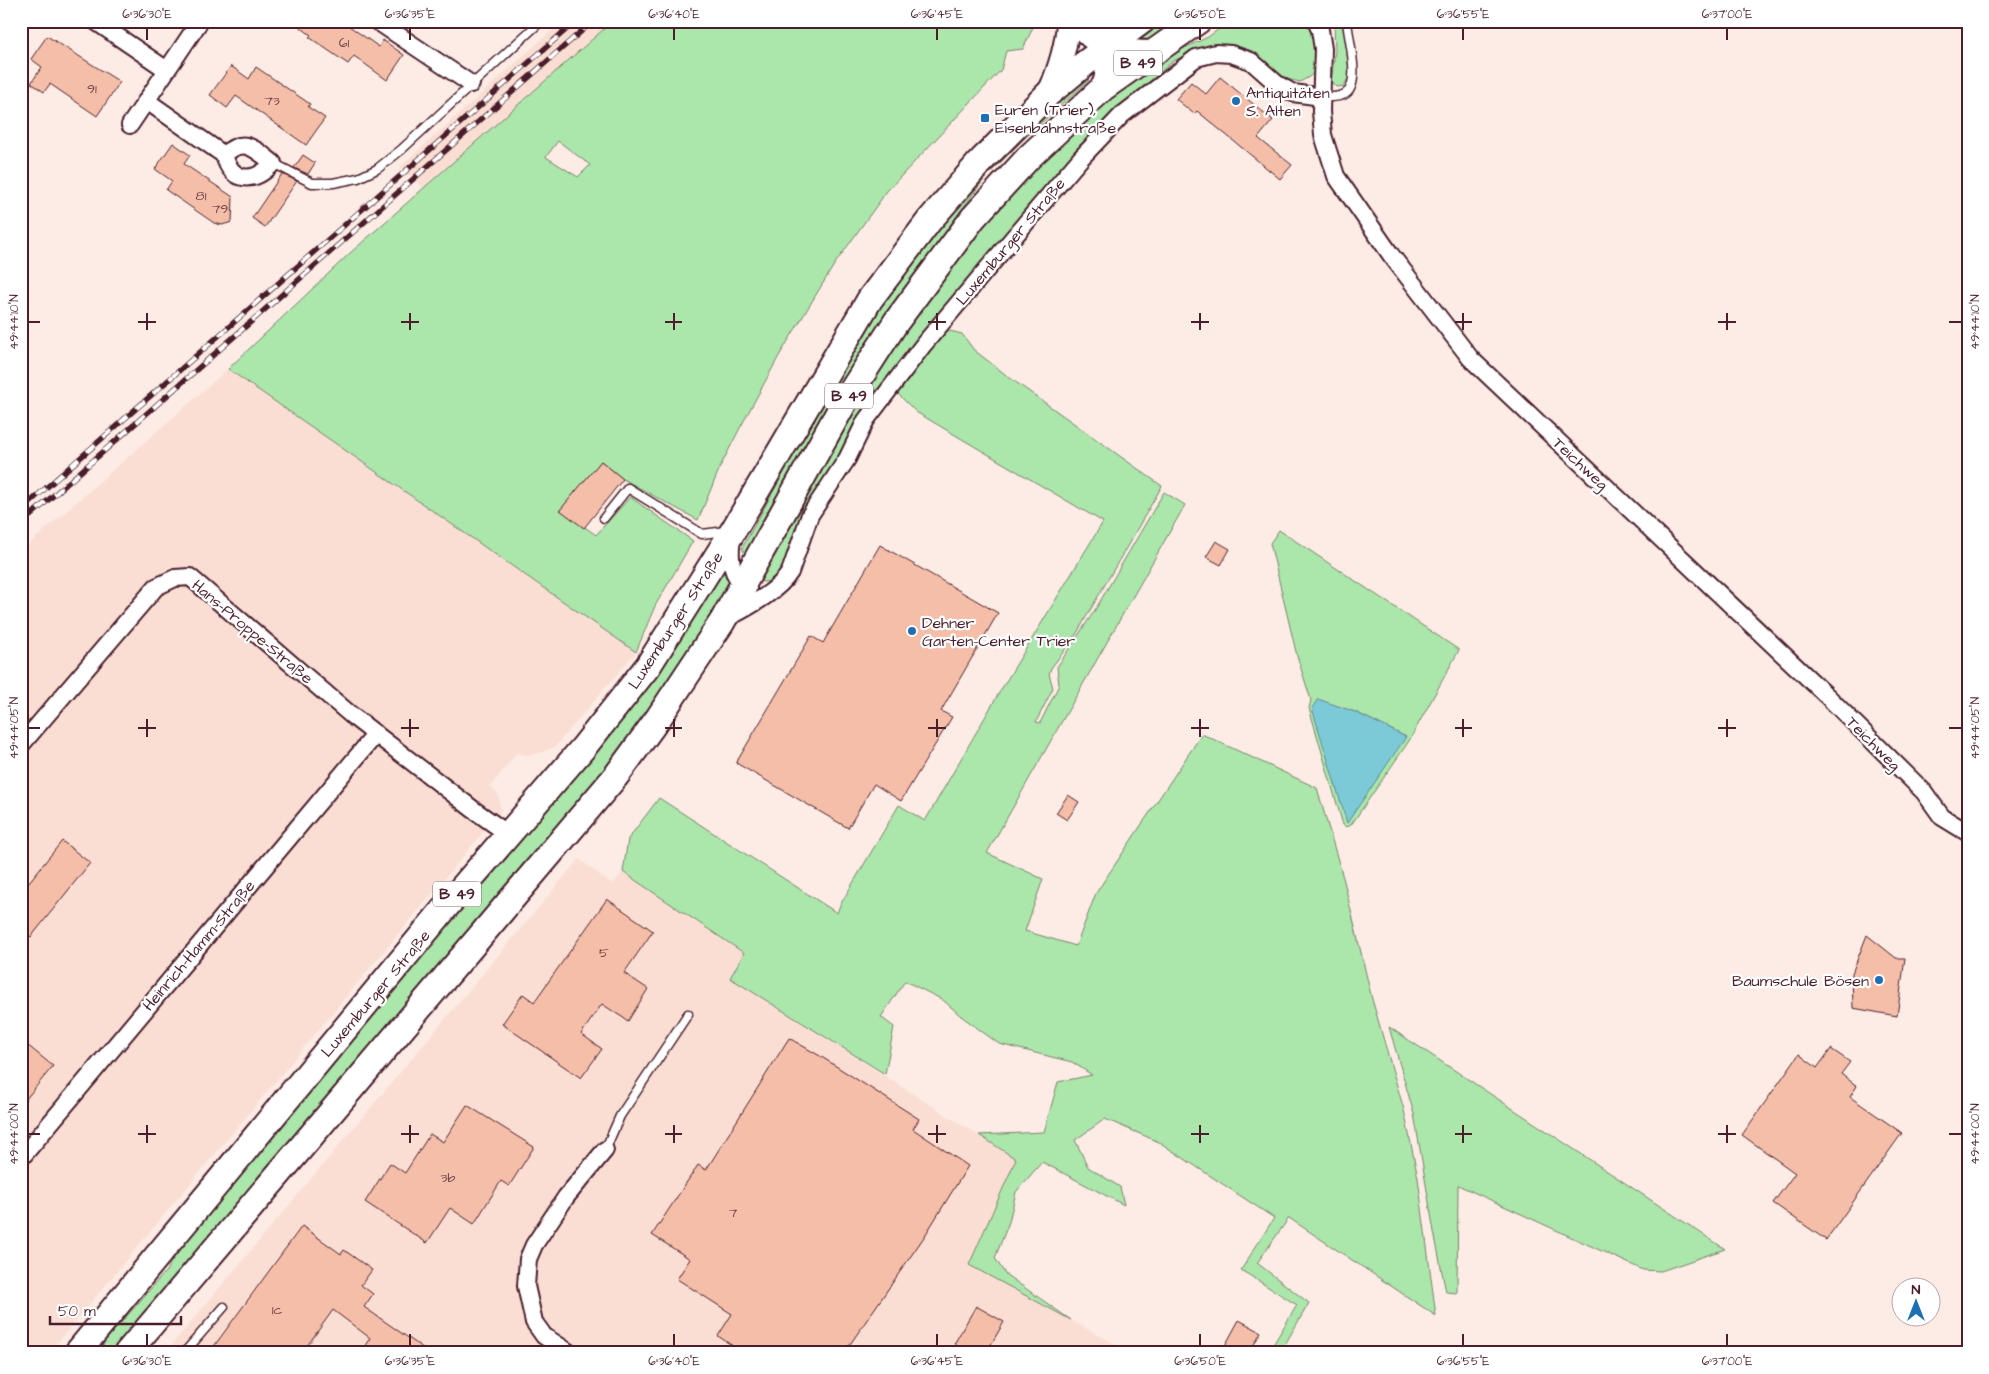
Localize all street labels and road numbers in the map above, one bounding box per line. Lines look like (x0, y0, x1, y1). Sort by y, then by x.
road number: B 49 (1114, 50, 1162, 76)
street label: Luxemburger Straße (951, 173, 1071, 311)
road number: B 49 (825, 384, 873, 408)
street label: Teichweg (1547, 432, 1613, 496)
street label: Luxemburger Straße (623, 547, 730, 694)
street label: Hans-Proppe-Straße (187, 574, 318, 689)
street label: Teichweg (1840, 712, 1905, 777)
street label: Heinrich-Hamm-Straße (137, 875, 260, 1016)
road number: B 49 (433, 882, 481, 906)
street label: Luxemburger Straße (316, 925, 436, 1063)

